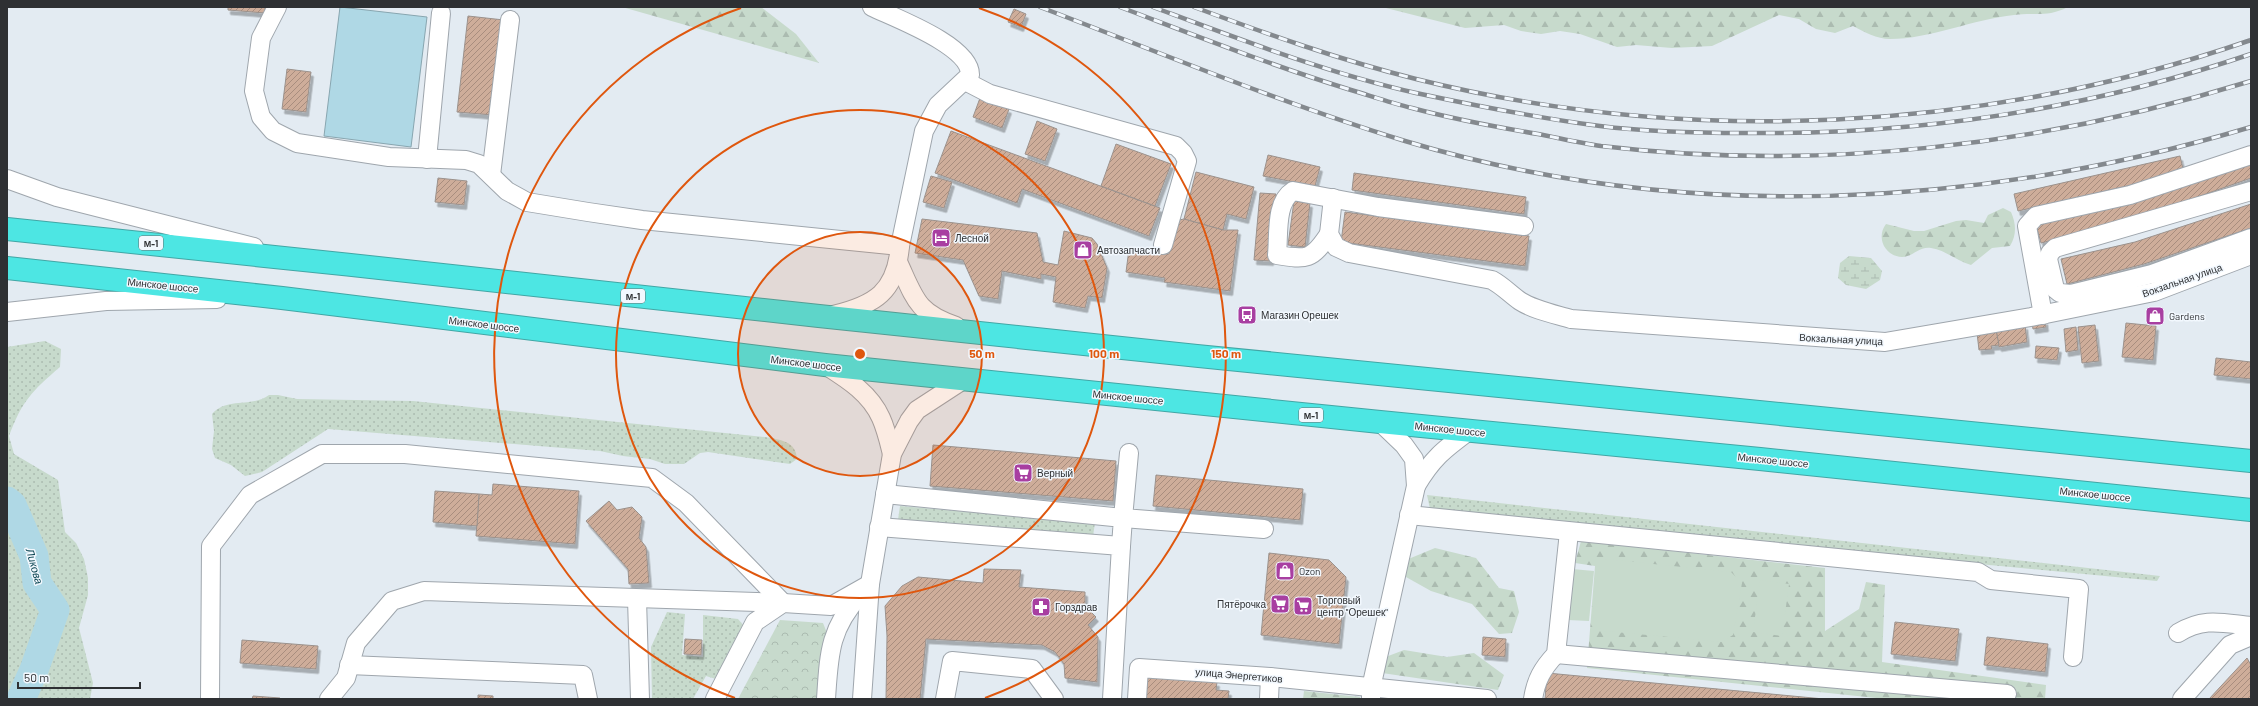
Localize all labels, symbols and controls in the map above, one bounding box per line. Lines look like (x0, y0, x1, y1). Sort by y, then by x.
hotel icon: Лесной (930, 227, 952, 249)
place label: Лесной (955, 232, 989, 244)
road number: М-1 (139, 236, 163, 250)
shop icon: Автозапчасти (1072, 239, 1094, 261)
place label: Автозапчасти (1097, 244, 1160, 256)
street label: Вокзальная улица (2140, 261, 2224, 299)
street label: Минское шоссе (127, 275, 199, 295)
road number: М-1 (621, 289, 645, 303)
bus stop icon: Магазин Орешек (1236, 304, 1258, 326)
shop icon: Gardens (2144, 305, 2166, 327)
place label: Магазин Орешек (1261, 309, 1339, 321)
place label: Gardens (2169, 310, 2205, 322)
street label: Минское шоссе (448, 314, 520, 334)
street label: Вокзальная улица (1799, 331, 1884, 347)
text: 50 m (969, 346, 995, 360)
text: 100 m (1089, 346, 1119, 360)
text: 150 m (1211, 346, 1241, 360)
centre of rings (853, 347, 867, 361)
street label: Минское шоссе (770, 353, 842, 373)
street label: Минское шоссе (1092, 387, 1164, 407)
road number: М-1 (1299, 408, 1323, 422)
street label: Минское шоссе (1414, 419, 1486, 439)
street label: Минское шоссе (1737, 450, 1809, 470)
supermarket icon: Верный (1012, 462, 1034, 484)
place label: Верный (1037, 467, 1073, 479)
street label: Минское шоссе (2059, 484, 2131, 504)
water label: Ликова (23, 546, 46, 585)
shop icon: Ozon (1274, 560, 1296, 582)
place label: Ozon (1299, 565, 1321, 577)
supermarket icon: Пятёрочка (1269, 593, 1291, 615)
place label: Торговый центр "Орешек" (1317, 594, 1388, 618)
supermarket icon: Торговый центр "Орешек" (1292, 595, 1314, 617)
pharmacy icon: Горздрав (1030, 596, 1052, 618)
place label: Пятёрочка (1217, 598, 1266, 610)
place label: Горздрав (1055, 601, 1097, 613)
scale bar (18, 664, 140, 690)
street label: улица Энергетиков (1195, 665, 1283, 685)
text: 50 m (24, 670, 49, 684)

